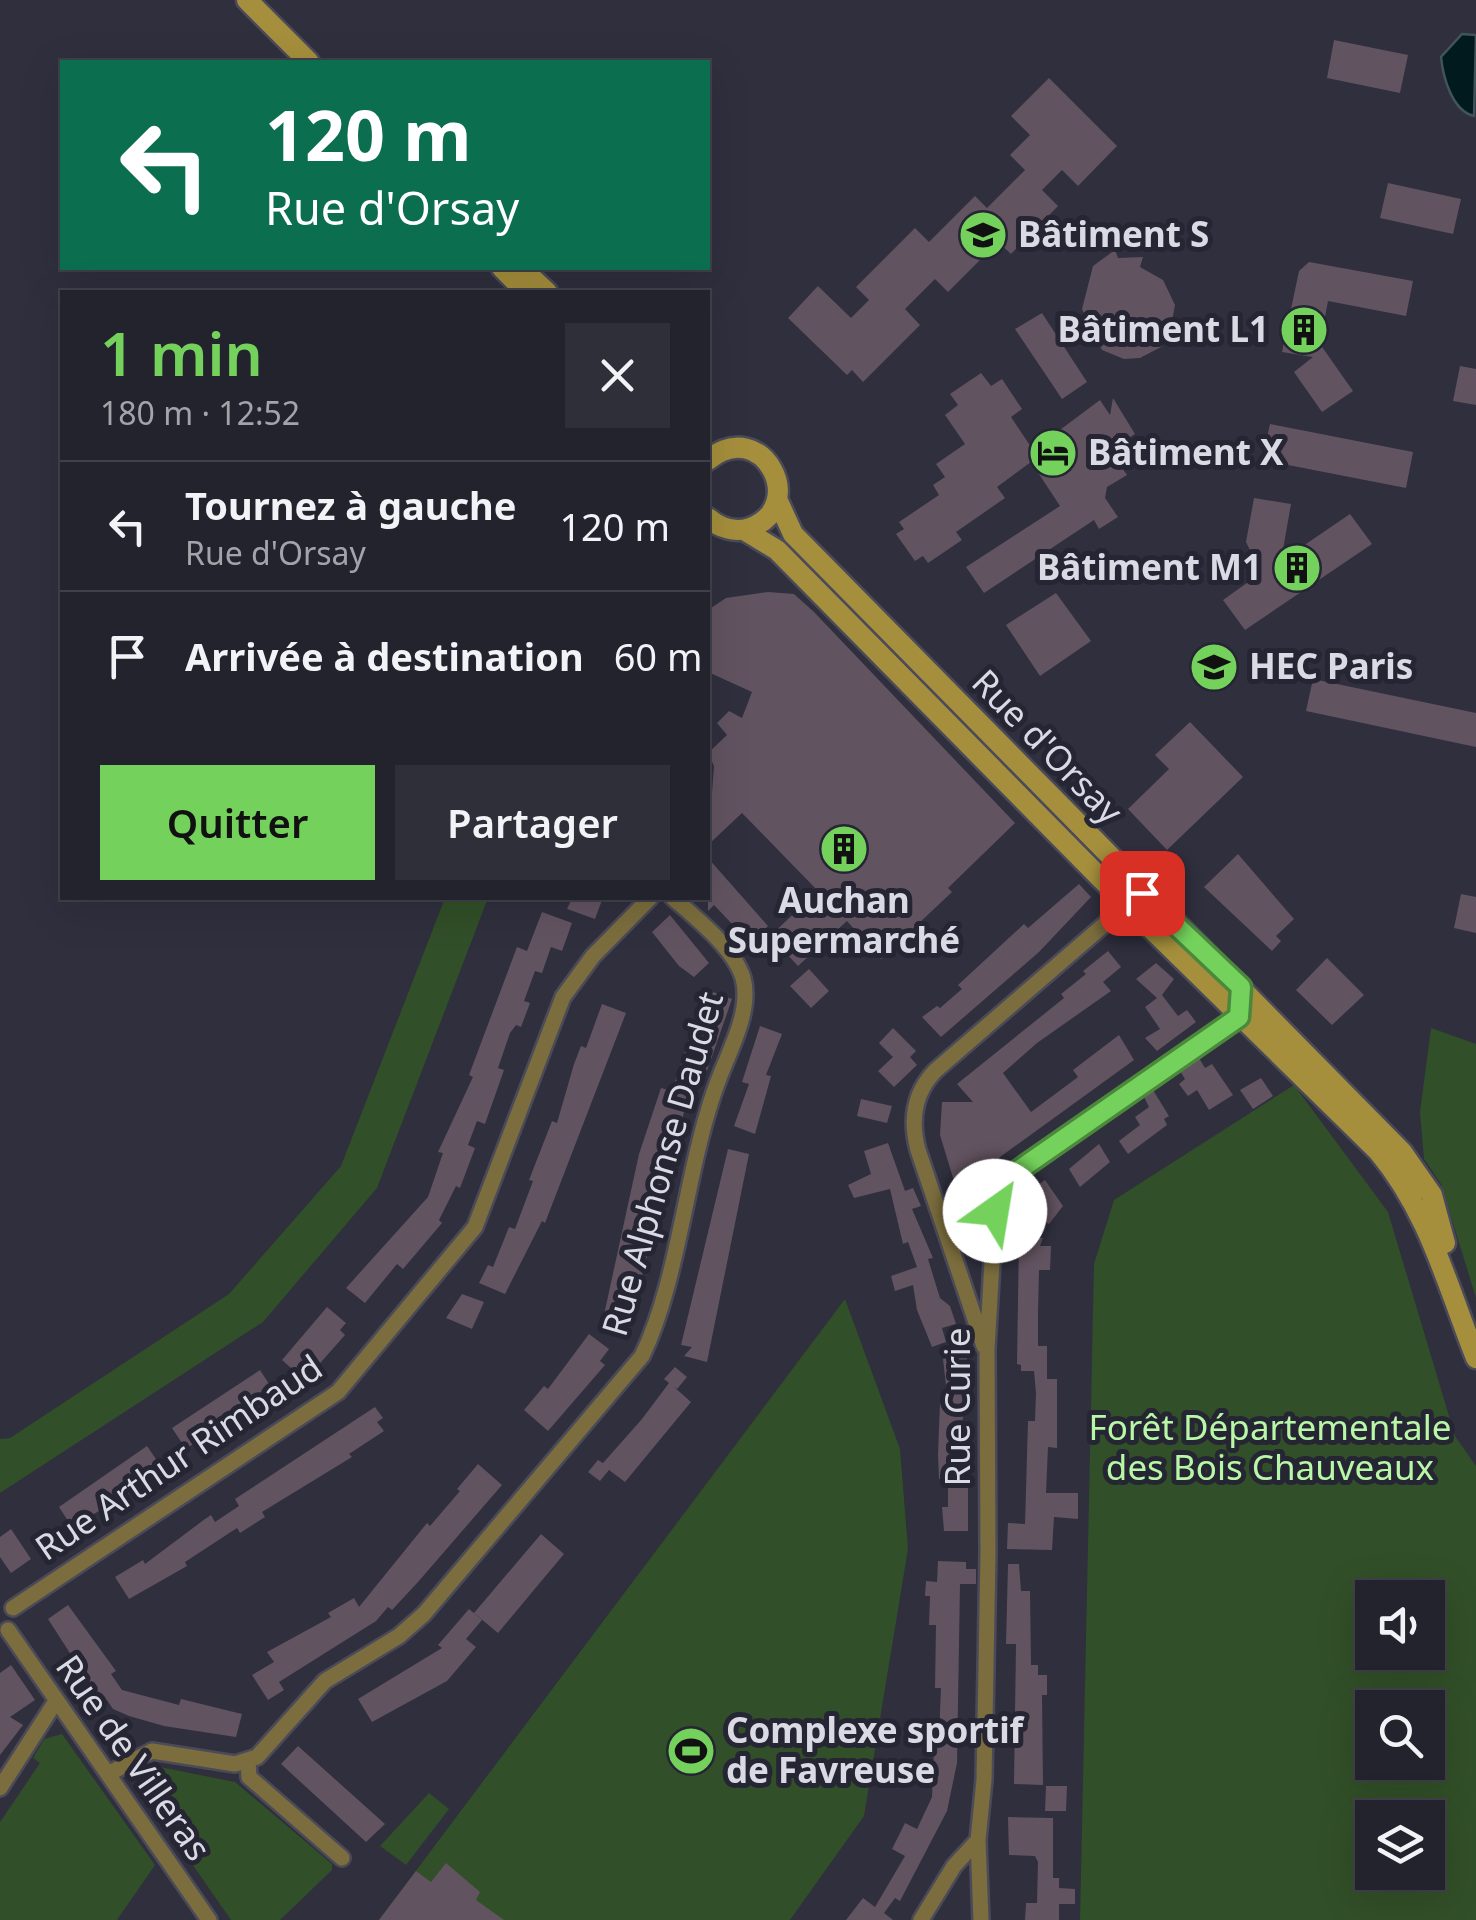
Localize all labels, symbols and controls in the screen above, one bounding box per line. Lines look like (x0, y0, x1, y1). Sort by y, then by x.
text: 120 m (265, 86, 472, 182)
icon: left (100, 100, 230, 230)
text: Rue d'Orsay (265, 177, 519, 238)
school or university icon: Bâtiment S (957, 209, 1009, 261)
place label: Bâtiment S (1018, 210, 1209, 257)
building icon: Bâtiment L1 (1278, 304, 1330, 356)
place label: Bâtiment L1 (1057, 305, 1269, 352)
text: 1 min (100, 312, 263, 394)
button: close (565, 323, 670, 428)
text: 180 m · 12:52 (100, 391, 300, 434)
hotel icon: Bâtiment X (1027, 427, 1079, 479)
place label: Bâtiment X (1088, 428, 1284, 475)
text: Tournez à gauche (185, 479, 516, 531)
icon: left (100, 499, 155, 554)
text: 120 m (559, 500, 670, 552)
text: Rue d'Orsay (185, 531, 366, 574)
building icon: Bâtiment M1 (1271, 542, 1323, 594)
place label: Bâtiment M1 (1037, 543, 1262, 590)
icon: arrive (100, 629, 155, 684)
text: Arrivée à destination (185, 630, 584, 682)
text: 60 m (614, 630, 703, 682)
school or university icon: HEC Paris (1188, 641, 1240, 693)
place label: HEC Paris (1249, 642, 1413, 689)
street label: Rue d'Orsay (963, 659, 1134, 833)
button: Quitter (100, 765, 375, 880)
button: Partager (395, 765, 670, 880)
building icon: Auchan Supermarché (818, 823, 870, 875)
pin (1100, 851, 1185, 936)
icon: arrive (1115, 866, 1170, 921)
place label: Auchan Supermarché (728, 876, 960, 963)
street label: Rue Alphonse Daudet (590, 986, 733, 1341)
position arrow (943, 1159, 1047, 1263)
street label: Rue Curie (933, 1327, 980, 1487)
street label: Rue Arthur Rimbaud (26, 1343, 331, 1570)
park label: Forêt Départementale des Bois Chauveaux (1089, 1403, 1452, 1490)
map controls (1355, 1580, 1445, 1890)
button: sound (1355, 1580, 1445, 1670)
street label: Rue de Villeras (46, 1645, 222, 1869)
button: search (1355, 1690, 1445, 1780)
place label: Complexe sportif de Favreuse (726, 1706, 1026, 1793)
sports icon: Complexe sportif de Favreuse (665, 1725, 717, 1777)
button: layers (1355, 1800, 1445, 1890)

